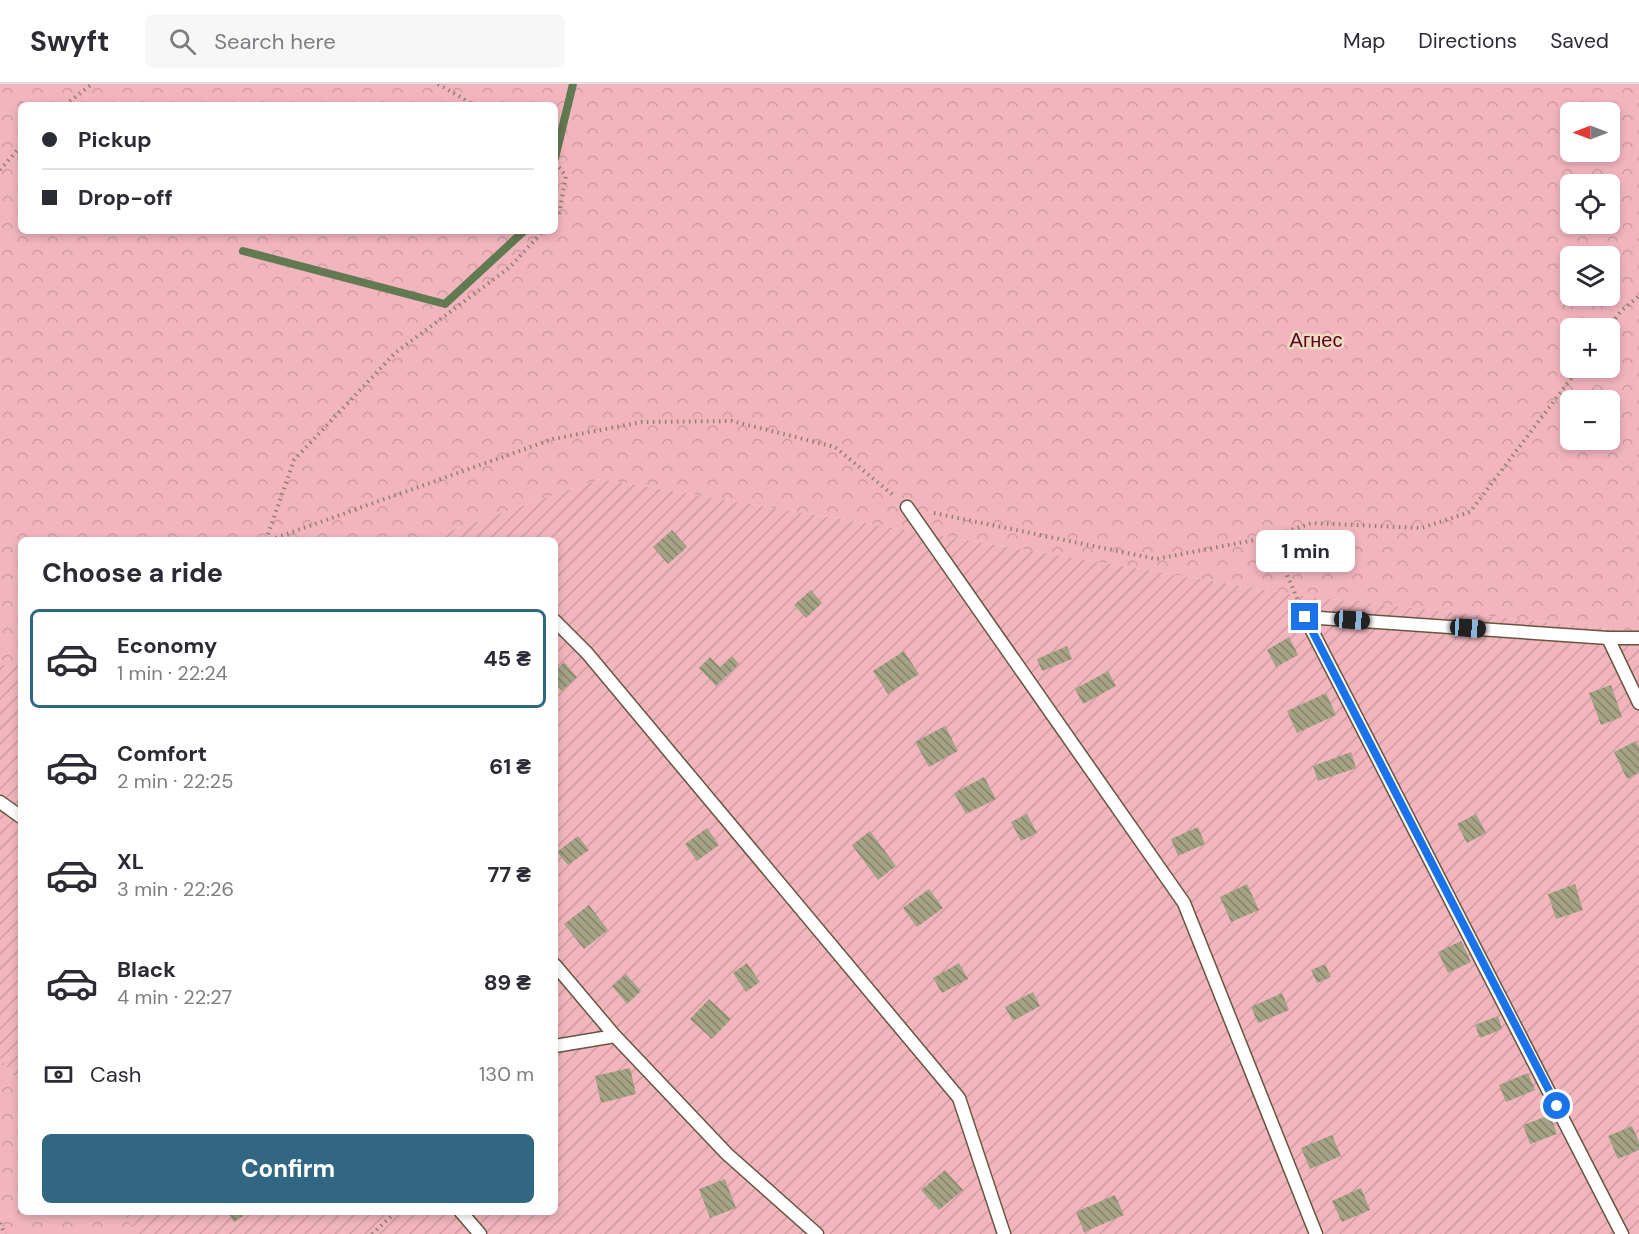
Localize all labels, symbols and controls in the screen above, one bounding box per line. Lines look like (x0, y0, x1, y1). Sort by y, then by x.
search box (145, 14, 565, 68)
text: Swyft (30, 23, 109, 60)
icon: search (166, 25, 199, 58)
text: Search here (214, 27, 336, 56)
text: Map (1343, 27, 1385, 55)
text: Directions (1418, 27, 1517, 55)
text: Saved (1550, 27, 1609, 55)
north arrow (1560, 102, 1620, 162)
map controls (1560, 102, 1620, 450)
text: Pickup (78, 125, 152, 154)
button: locate (1560, 174, 1620, 234)
text: Drop-off (78, 183, 173, 212)
button: layers (1560, 246, 1620, 306)
button: + (1560, 318, 1620, 378)
park label: Агнес (1290, 327, 1342, 353)
button: − (1560, 390, 1620, 450)
callout: 1 min (1256, 530, 1354, 572)
text: 1 min (1281, 538, 1330, 564)
text: Choose a ride (42, 555, 223, 590)
route end (1291, 603, 1318, 630)
car (1333, 610, 1371, 630)
car (1449, 618, 1487, 638)
text: Economy (117, 631, 217, 660)
icon: car (45, 632, 99, 686)
text: 45 ₴ (483, 644, 531, 673)
text: 1 min · 22:24 (117, 660, 228, 686)
text: Comfort (117, 739, 207, 768)
icon: car (45, 740, 99, 794)
text: 61 ₴ (489, 752, 531, 781)
text: 2 min · 22:25 (117, 768, 233, 794)
text: XL (117, 847, 144, 876)
icon: car (45, 848, 99, 902)
text: 77 ₴ (488, 860, 531, 889)
text: 3 min · 22:26 (117, 876, 234, 902)
text: Black (117, 955, 176, 984)
icon: car (45, 956, 99, 1010)
text: 89 ₴ (484, 968, 531, 997)
text: 4 min · 22:27 (117, 984, 232, 1010)
icon: cash (42, 1058, 75, 1091)
text: Cash (90, 1060, 141, 1089)
text: 130 m (479, 1061, 534, 1087)
route start (1543, 1092, 1570, 1119)
button: Confirm (42, 1134, 534, 1203)

